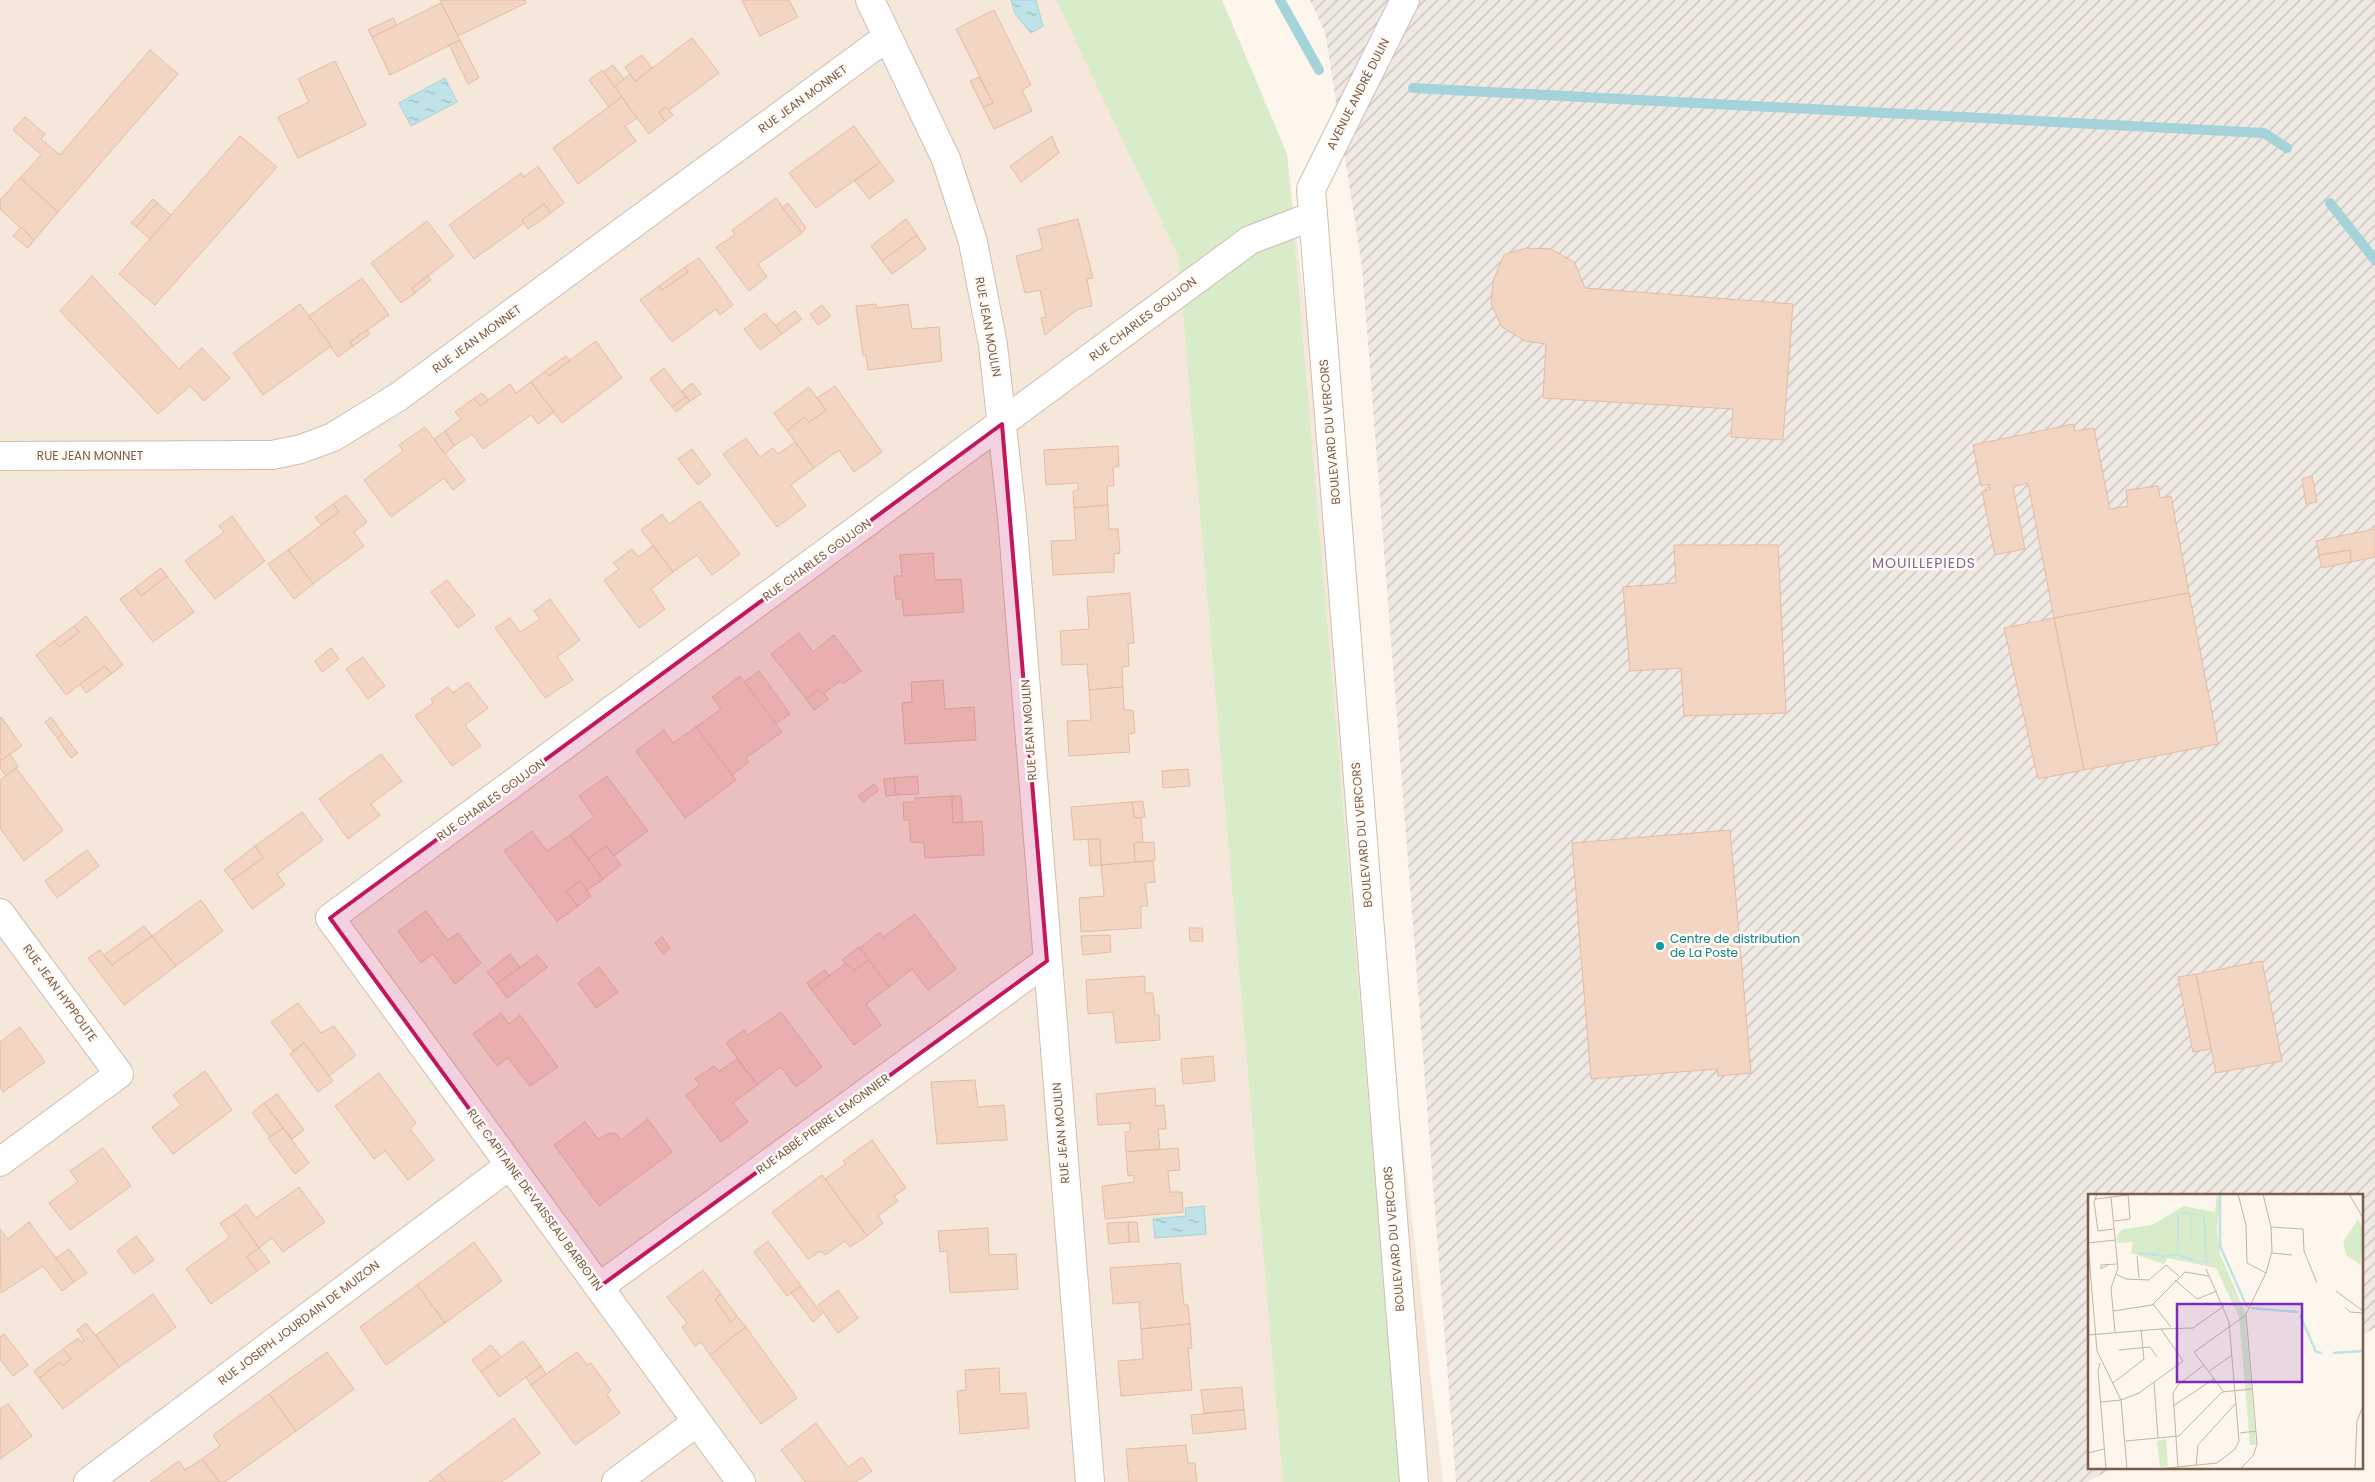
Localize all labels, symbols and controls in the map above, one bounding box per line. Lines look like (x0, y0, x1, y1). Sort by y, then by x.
street label: AVENUE ANDRÉ DULIN (1322, 35, 1393, 152)
street label: RUE JEAN MONNET (755, 60, 851, 137)
street label: RUE CHARLES GOUJON (1086, 273, 1200, 365)
street label: RUE JEAN MOULIN (971, 275, 1006, 378)
street label: RUE JEAN MONNET (429, 300, 525, 377)
street label: BOULEVARD DU VERCORS (1315, 359, 1344, 505)
street label: RUE JEAN MONNET (37, 447, 144, 464)
street label: RUE CHARLES GOUJON (759, 514, 874, 605)
district label: MOUILLEPIEDS (1872, 553, 1976, 573)
street label: RUE JEAN MOULIN (1016, 679, 1041, 781)
street label: RUE CHARLES GOUJON (433, 754, 548, 845)
street label: BOULEVARD DU VERCORS (1347, 762, 1376, 908)
place label: Centre de distribution de La Poste (1670, 930, 1800, 961)
marker: Centre de distribution de La Poste (1654, 940, 1666, 952)
street label: RUE JEAN HYPPOLITE (19, 941, 102, 1045)
street label: RUE ABBÉ PIERRE LEMONNIER (752, 1069, 893, 1178)
street label: RUE JEAN MOULIN (1048, 1082, 1073, 1184)
street label: RUE CAPITAINE DE VAISSEAU BARBOTIN (463, 1105, 607, 1294)
street label: BOULEVARD DU VERCORS (1379, 1166, 1408, 1312)
inset map (2088, 1194, 2362, 1470)
street label: RUE JOSEPH JOURDAIN DE MUIZON (214, 1256, 383, 1389)

